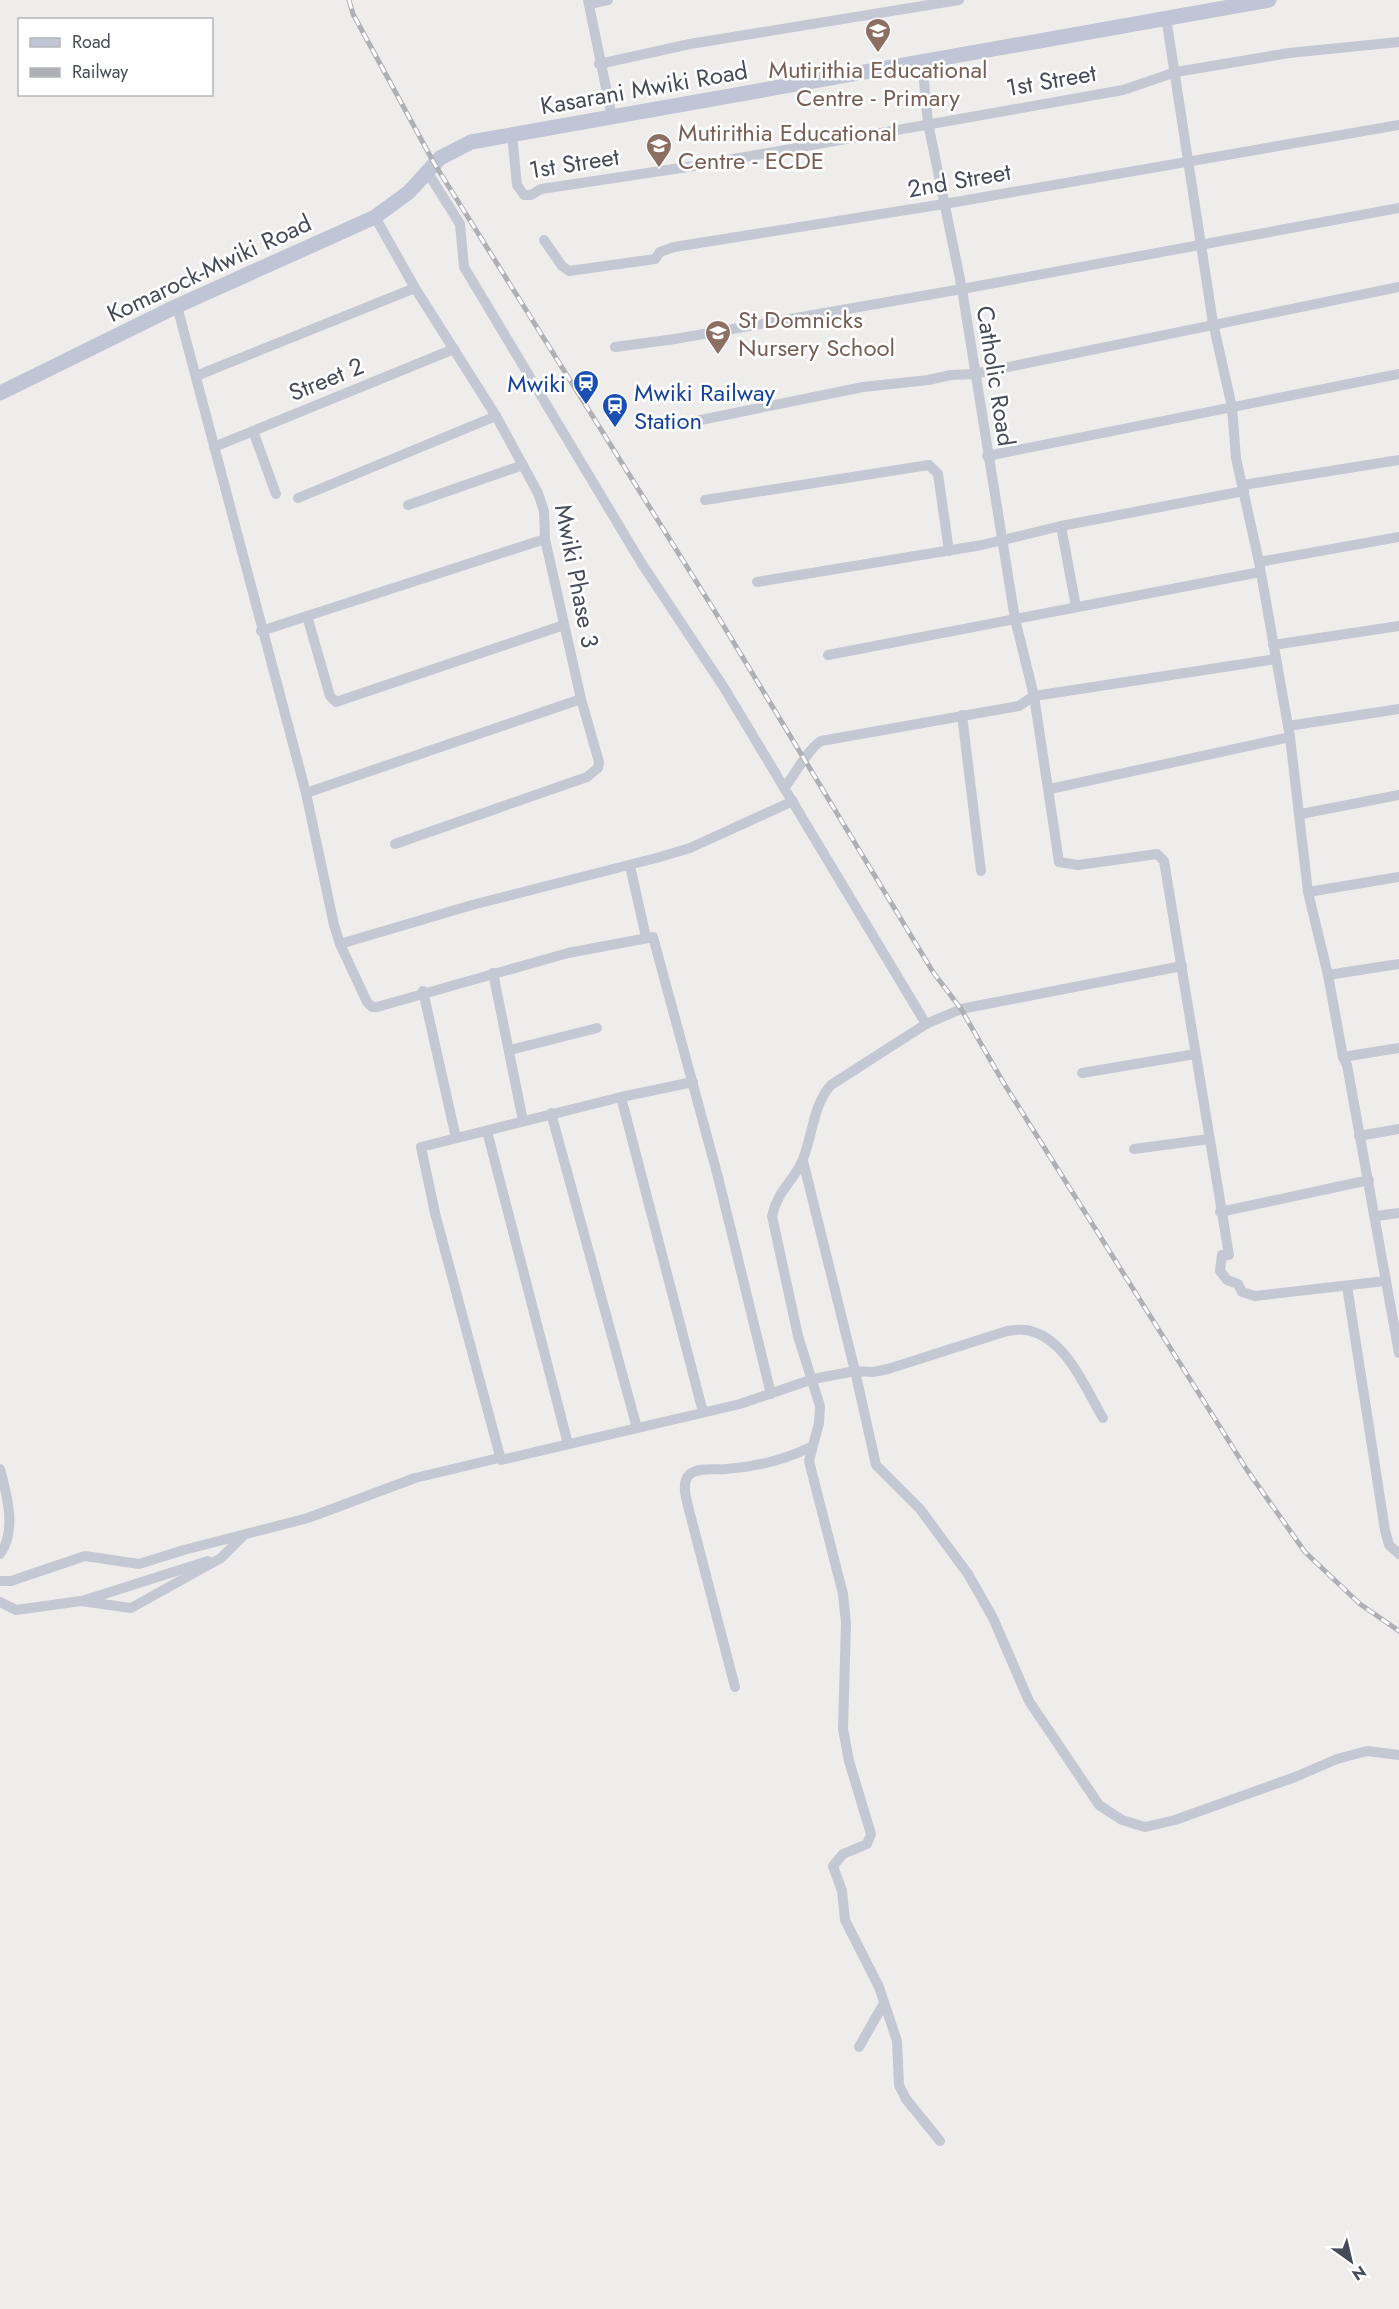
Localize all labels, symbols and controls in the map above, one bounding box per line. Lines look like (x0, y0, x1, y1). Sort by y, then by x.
school or university icon: Mutirithia Educational Centre - Primary (863, 16, 893, 54)
legend (18, 18, 213, 96)
text: Road (72, 29, 111, 55)
place label: Mutirithia Educational Centre - Primary (768, 52, 988, 115)
street label: Kasarani Mwiki Road (538, 53, 750, 123)
street label: 1st Street (1003, 55, 1099, 105)
text: Railway (72, 59, 128, 85)
place label: Mutirithia Educational Centre - ECDE (678, 115, 897, 178)
school or university icon: Mutirithia Educational Centre - ECDE (644, 131, 674, 169)
street label: 1st Street (526, 139, 622, 187)
street label: 2nd Street (905, 154, 1014, 206)
street label: Komarock-Mwiki Road (101, 205, 317, 331)
place label: St Domnicks Nursery School (738, 302, 895, 365)
street label: Catholic Road (968, 303, 1024, 449)
school or university icon: St Domnicks Nursery School (703, 318, 733, 356)
street label: Street 2 (283, 348, 369, 410)
place label: Mwiki (507, 366, 566, 401)
station icon: Mwiki (571, 368, 601, 406)
place label: Mwiki Railway Station (634, 375, 775, 438)
station icon: Mwiki Railway Station (600, 391, 630, 429)
street label: Mwiki Phase 3 (546, 501, 608, 651)
north arrow (1321, 2231, 1381, 2291)
text: N (1347, 2260, 1371, 2286)

